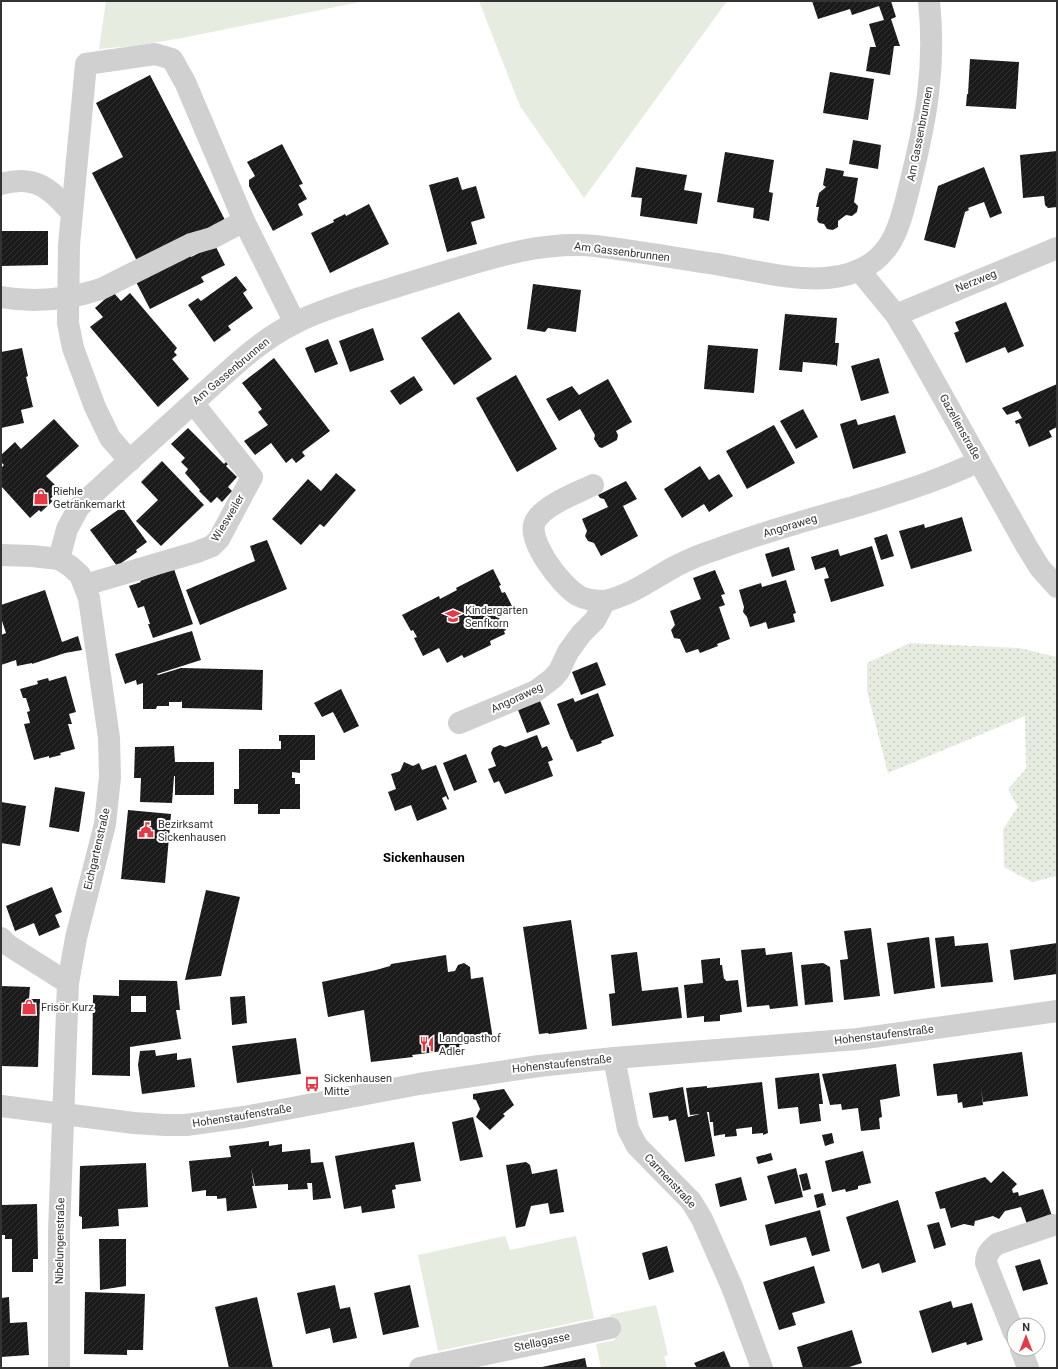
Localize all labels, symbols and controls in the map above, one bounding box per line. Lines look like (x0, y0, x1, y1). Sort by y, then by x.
street label: Am Gassenbrunnen (904, 85, 936, 183)
street label: Am Gassenbrunnen (573, 240, 671, 264)
street label: Nerzweg (954, 267, 998, 295)
street label: Am Gassenbrunnen (190, 335, 272, 407)
street label: Gazellenstraße (937, 392, 983, 462)
place label: Riehle Getränkemarkt (53, 485, 126, 511)
shop icon: Riehle Getränkemarkt (32, 488, 50, 506)
street label: Wiesweiler (209, 492, 247, 544)
street label: Angoraweg (762, 512, 818, 540)
place label: Kindergarten Senfkorn (465, 604, 528, 630)
school or university icon: Kindergarten Senfkorn (444, 607, 462, 625)
street label: Angoraweg (489, 680, 545, 716)
street label: Eichgartenstraße (81, 807, 113, 891)
place label: Bezirksamt Sickenhausen (158, 818, 226, 844)
public building icon: Bezirksamt Sickenhausen (137, 821, 155, 839)
district label: Sickenhausen (383, 850, 465, 865)
shop icon: Frisör Kurz (20, 998, 38, 1016)
place label: Frisör Kurz (41, 1001, 94, 1014)
street label: Hohenstaufenstraße (833, 1022, 935, 1048)
place label: Landgasthof Adler (439, 1032, 501, 1058)
restaurant icon: Landgasthof Adler (418, 1035, 436, 1053)
street label: Hohenstaufenstraße (512, 1052, 613, 1076)
place label: Sickenhausen Mitte (324, 1072, 392, 1098)
bus stop icon: Sickenhausen Mitte (303, 1075, 321, 1093)
street label: Hohenstaufenstraße (192, 1102, 293, 1130)
street label: Carmenstraße (642, 1151, 699, 1211)
street label: Nibelungenstraße (53, 1197, 67, 1284)
north arrow (1006, 1317, 1046, 1357)
text: N (1022, 1321, 1030, 1334)
street label: Stellagasse (513, 1330, 571, 1354)

